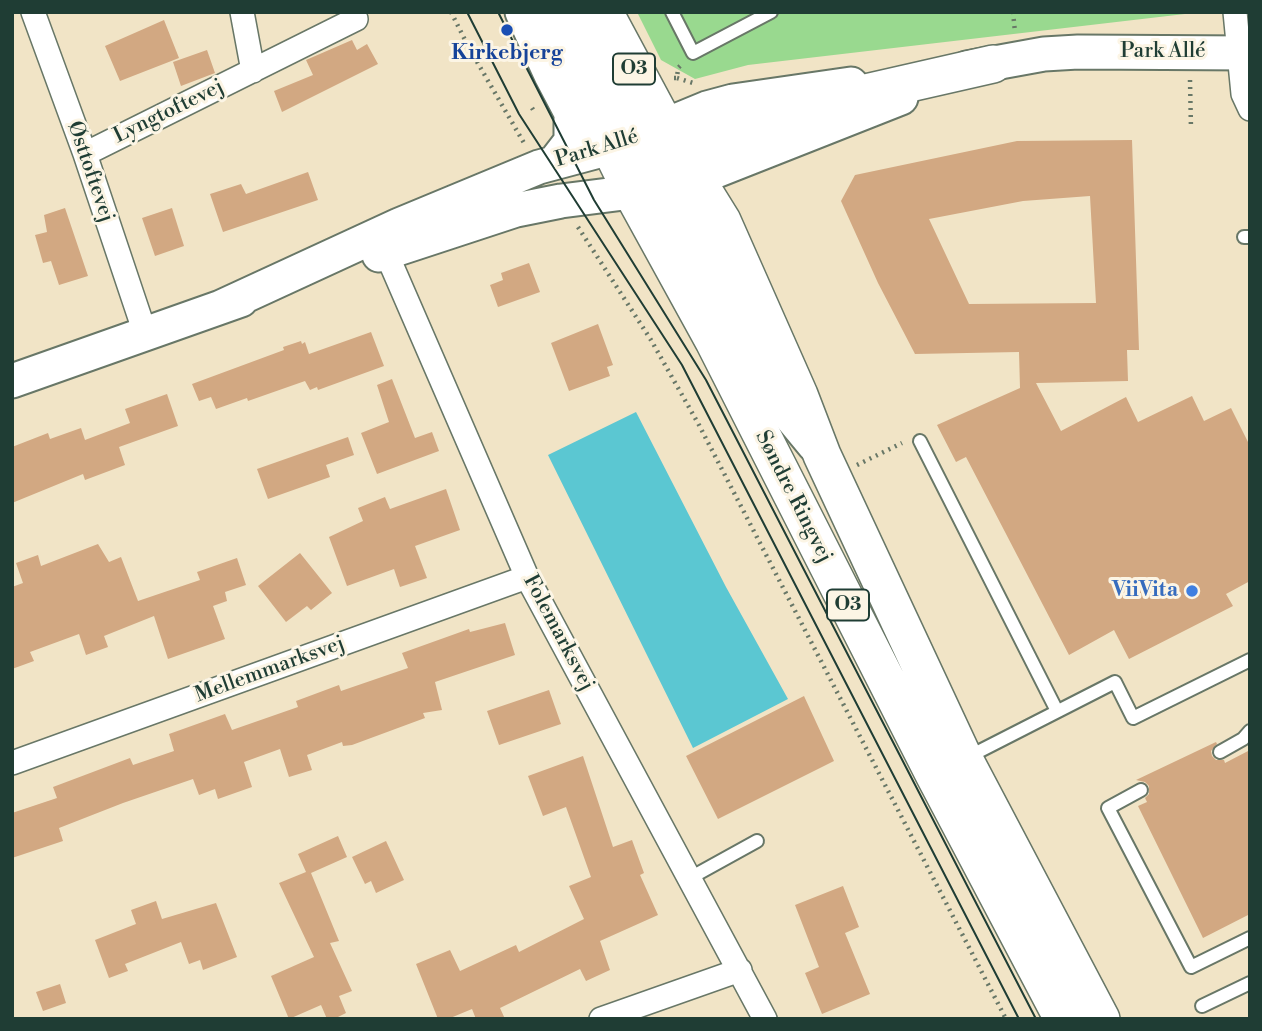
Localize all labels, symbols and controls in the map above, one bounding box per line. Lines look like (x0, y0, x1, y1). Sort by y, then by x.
marker: Kirkebjerg (499, 22, 515, 38)
street label: Park Allé (1120, 39, 1206, 65)
place label: Kirkebjerg (451, 41, 563, 67)
road number: O3 (613, 54, 655, 85)
street label: Lyngtoftevej (110, 74, 228, 150)
street label: Østtoftevej (61, 118, 119, 226)
street label: Park Allé (552, 124, 642, 174)
street label: Søndre Ringvej (749, 427, 837, 567)
street label: Folemarksvej (517, 571, 599, 695)
place label: ViiVita (1112, 578, 1178, 604)
marker: ViiVita (1184, 583, 1200, 599)
road number: O3 (827, 590, 869, 620)
street label: Mellemmarksvej (192, 631, 348, 709)

